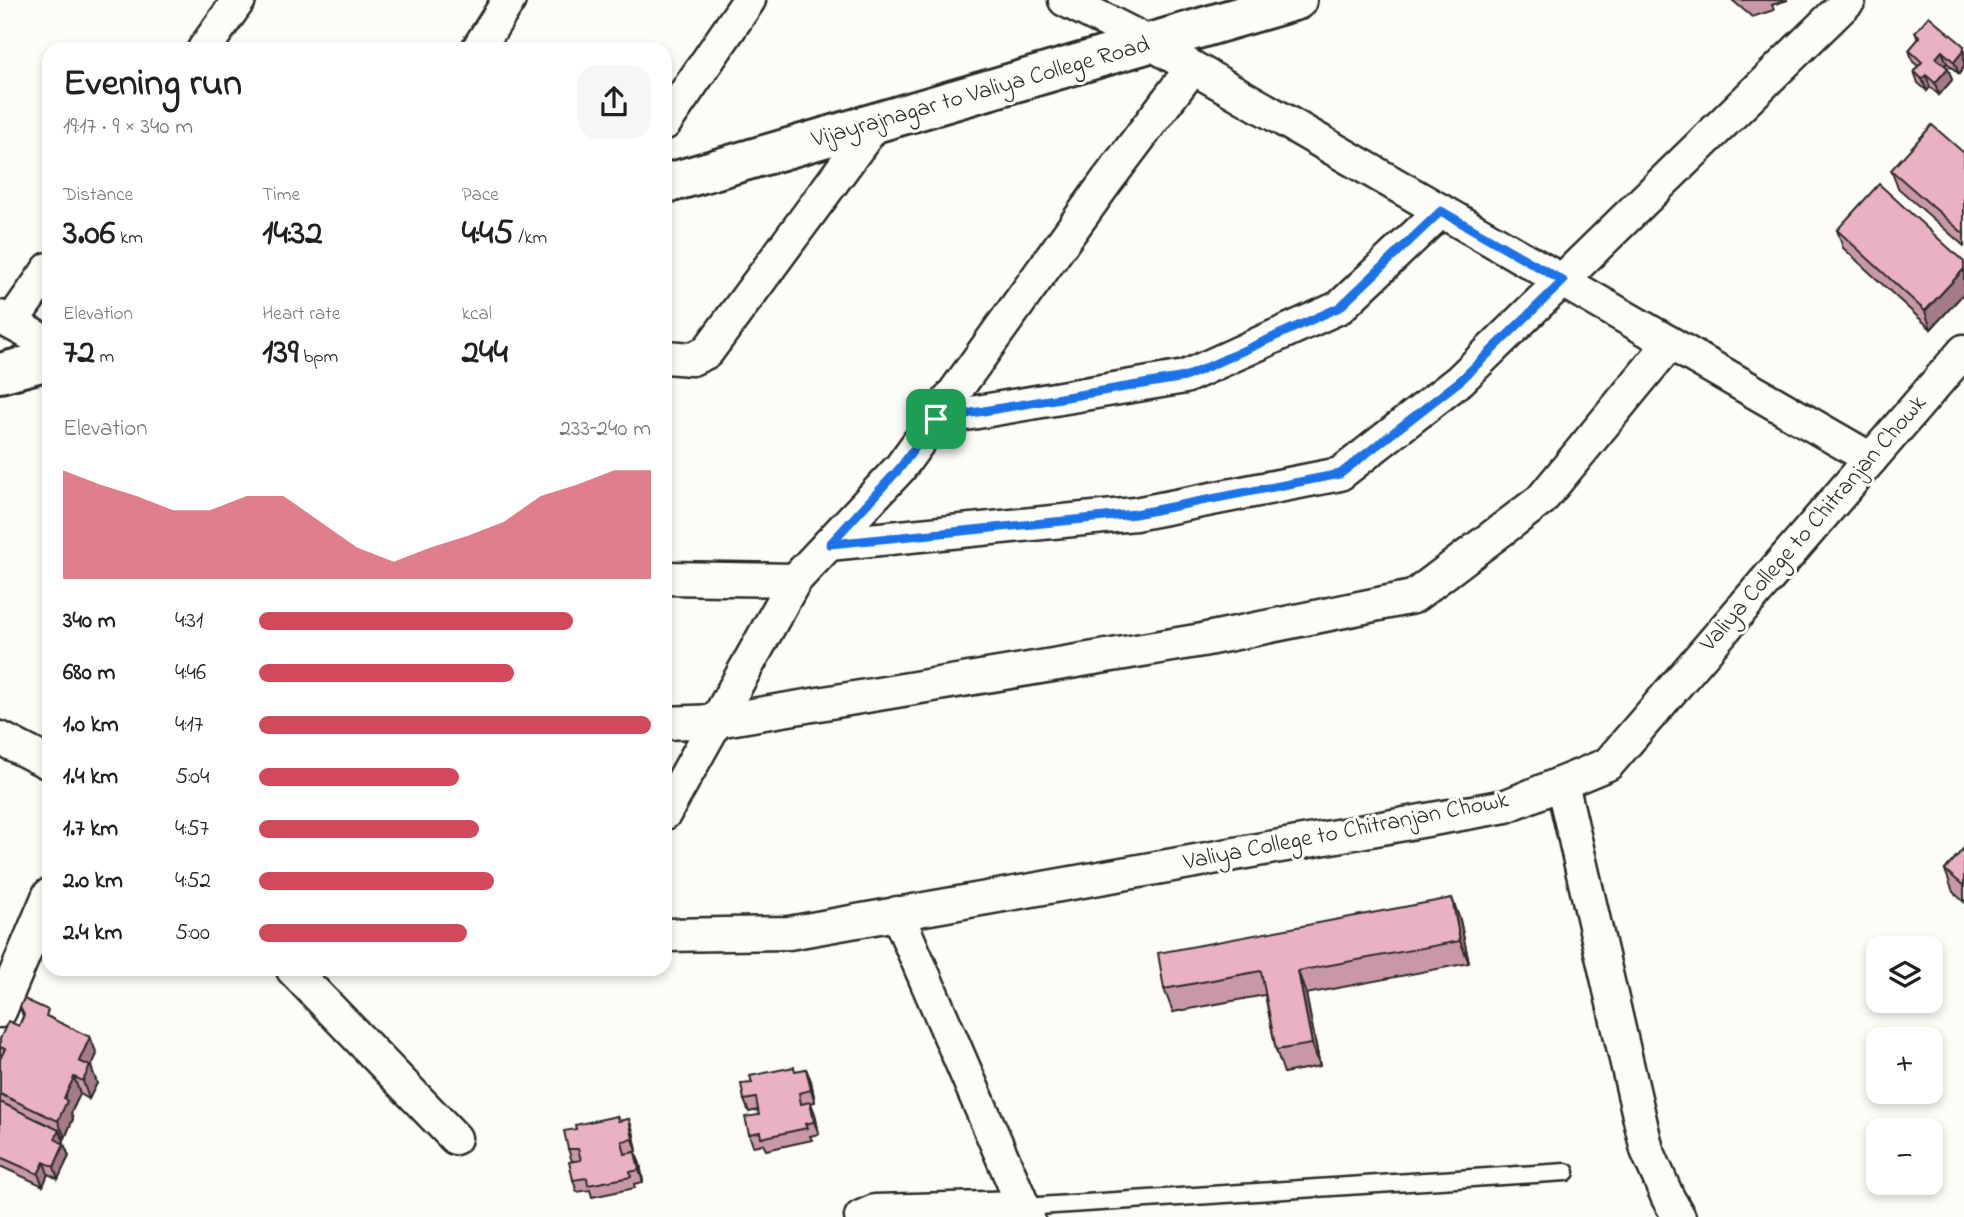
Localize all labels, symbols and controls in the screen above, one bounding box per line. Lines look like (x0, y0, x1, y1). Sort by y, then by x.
street label: Vijayrajnagar to Valiya College Road (807, 28, 1155, 159)
text: Evening run (63, 57, 242, 113)
button: share (577, 65, 651, 139)
text: 19:17 · 9 × 340 m (63, 111, 193, 144)
text: Distance (63, 182, 133, 209)
text: Time (262, 182, 300, 209)
text: Pace (462, 182, 499, 209)
text: 3.06 (63, 209, 115, 260)
text: 14:32 (262, 209, 323, 260)
text: 4:45 (462, 209, 514, 260)
text: km (115, 225, 143, 252)
text: /km (514, 225, 547, 252)
text: Elevation (63, 301, 133, 328)
text: Heart rate (262, 301, 340, 328)
text: kcal (462, 301, 492, 328)
text: 72 (63, 328, 95, 379)
text: 139 (262, 328, 298, 379)
text: 244 (462, 328, 508, 379)
text: m (95, 344, 114, 371)
text: bpm (298, 344, 338, 371)
street label: Valiya College to Chitranjan Chowk (1692, 387, 1937, 662)
pin (906, 389, 966, 449)
icon: arrive (917, 400, 955, 438)
text: Elevation (63, 413, 148, 446)
text: 233–240 m (560, 413, 651, 446)
text: 340 m (63, 605, 116, 638)
text: 4:31 (175, 605, 203, 638)
text: 680 m (63, 657, 115, 690)
text: 4:46 (175, 657, 206, 690)
text: 1.0 km (63, 709, 119, 742)
text: 4:17 (175, 709, 203, 742)
text: 1.4 km (63, 761, 118, 794)
text: 5:04 (175, 761, 210, 794)
street label: Valiya College to Chitranjan Chowk (1180, 783, 1512, 882)
text: 1.7 km (63, 813, 118, 846)
text: 4:57 (175, 813, 209, 846)
text: 2.0 km (63, 865, 123, 898)
text: 4:52 (175, 865, 211, 898)
text: 2.4 km (63, 917, 122, 950)
text: 5:00 (175, 917, 210, 950)
map controls (1866, 936, 1943, 1195)
button: layers (1866, 936, 1943, 1013)
button: + (1866, 1027, 1943, 1104)
button: − (1866, 1118, 1943, 1195)

